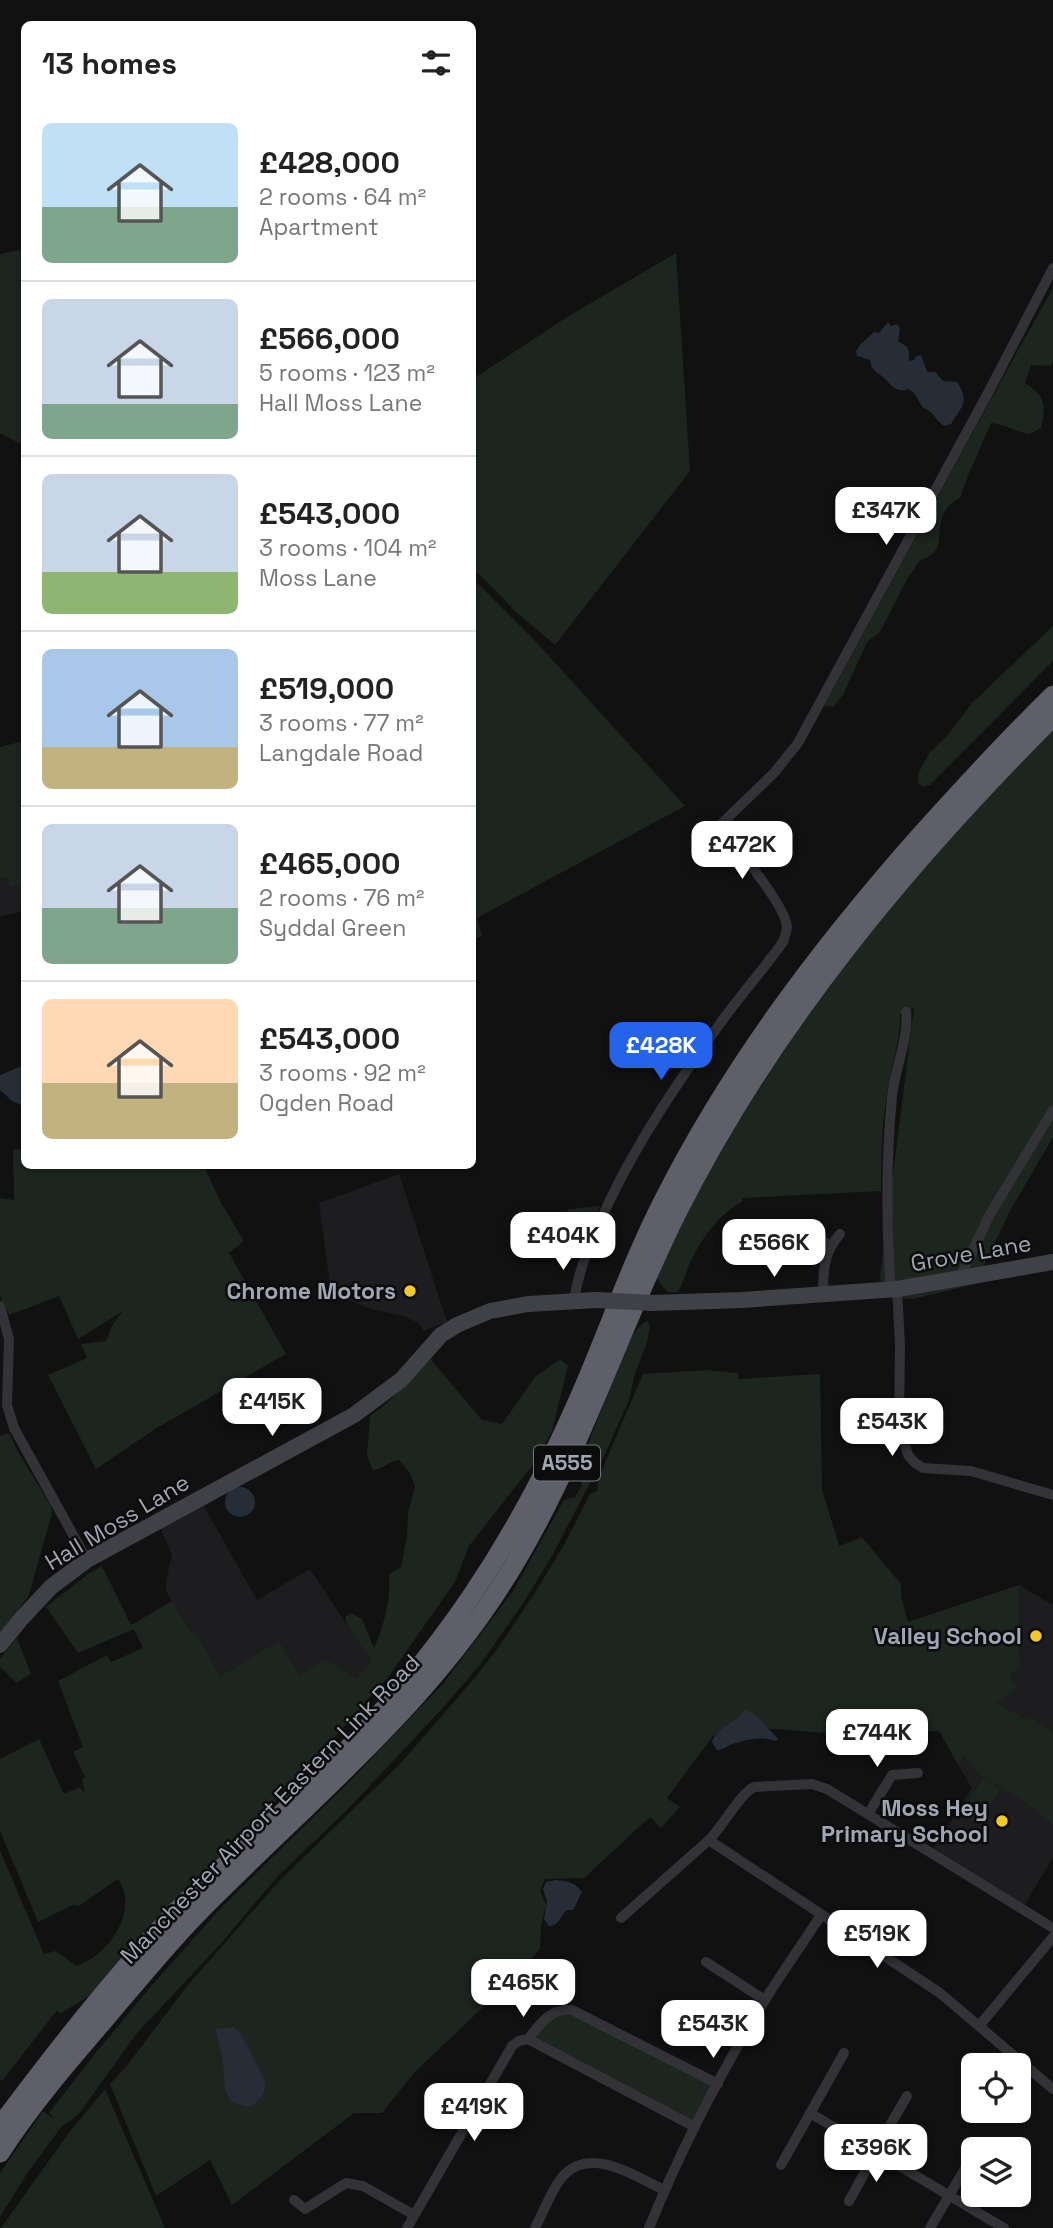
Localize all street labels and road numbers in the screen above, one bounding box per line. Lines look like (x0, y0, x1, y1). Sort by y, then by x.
street label: Grove Lane (908, 1228, 1034, 1278)
road number: A555 (534, 1446, 600, 1480)
street label: Hall Moss Lane (39, 1467, 195, 1577)
street label: Manchester Airport Eastern Link Road (114, 1648, 426, 1970)

